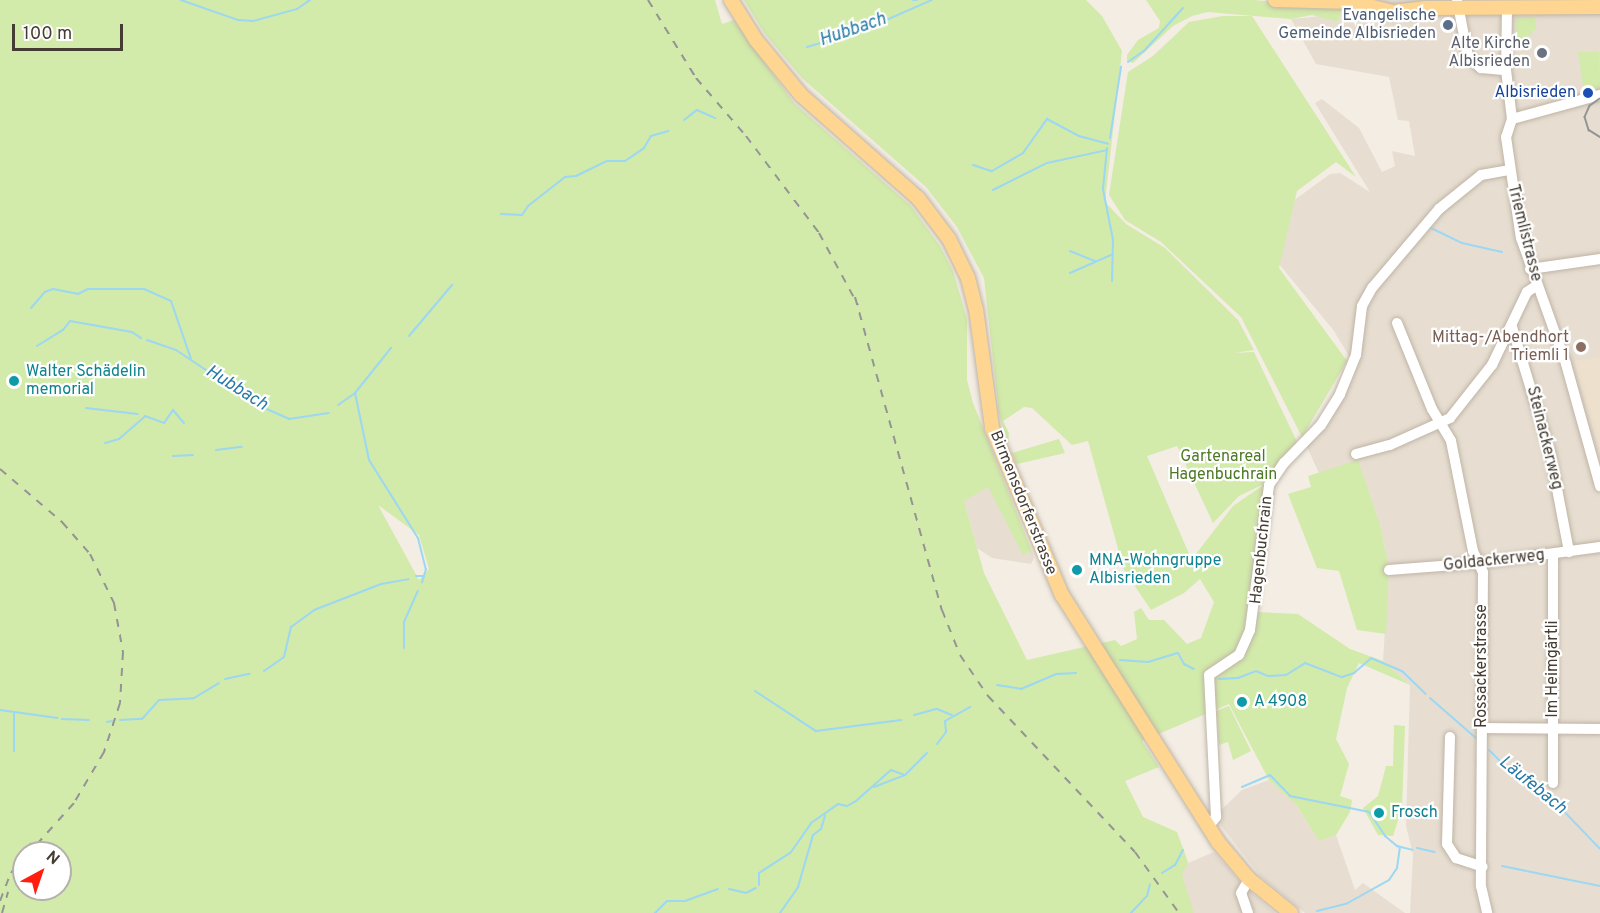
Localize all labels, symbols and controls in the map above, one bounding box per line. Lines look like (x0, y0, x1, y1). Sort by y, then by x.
place label: Evangelische Gemeinde Albisrieden (1278, 6, 1436, 44)
water label: Hubbach (817, 10, 889, 52)
scale bar (15, 12, 126, 50)
marker: Evangelische Gemeinde Albisrieden (1441, 18, 1455, 32)
text: 100 m (23, 23, 72, 46)
place label: Alte Kirche Albisrieden (1449, 34, 1530, 72)
marker: Alte Kirche Albisrieden (1535, 46, 1549, 60)
place label: Albisrieden (1495, 83, 1576, 103)
marker: Albisrieden (1581, 86, 1595, 100)
street label: Triemlistrasse (1503, 183, 1545, 283)
place label: Mittag-/Abendhort Triemli 1 (1432, 328, 1569, 366)
marker: Mittag-/Abendhort Triemli 1 (1574, 340, 1588, 354)
water label: Hubbach (201, 361, 271, 417)
place label: Walter Schädelin memorial (26, 362, 146, 400)
marker: Walter Schädelin memorial (7, 374, 21, 388)
street label: Steinackerweg (1522, 384, 1566, 492)
street label: Birmensdorferstrasse (985, 428, 1061, 578)
park label: Gartenareal Hagenbuchrain (1169, 447, 1277, 485)
street label: Hagenbuchrain (1247, 495, 1277, 605)
street label: Goldackerweg (1442, 546, 1546, 576)
place label: MNA-Wohngruppe Albisrieden (1089, 551, 1221, 589)
marker: MNA-Wohngruppe Albisrieden (1070, 563, 1084, 577)
street label: Rossackerstrasse (1472, 604, 1492, 728)
street label: Im Heimgärtli (1543, 620, 1563, 718)
place label: A 4908 (1254, 692, 1308, 712)
marker: A 4908 (1235, 695, 1249, 709)
water label: Läufebach (1494, 752, 1570, 820)
place label: Frosch (1391, 803, 1438, 823)
marker: Frosch (1372, 806, 1386, 820)
north arrow (12, 841, 72, 901)
text: N (41, 847, 63, 870)

